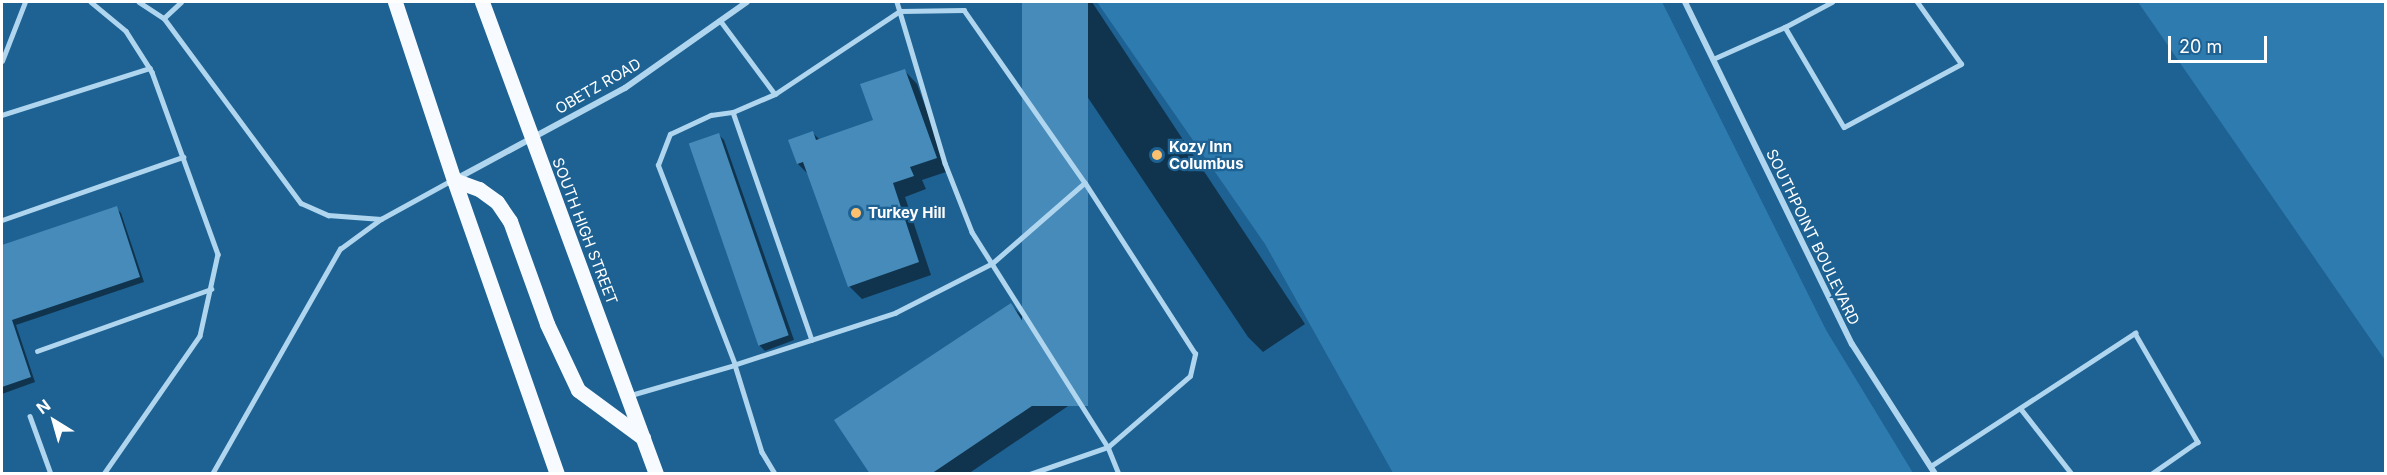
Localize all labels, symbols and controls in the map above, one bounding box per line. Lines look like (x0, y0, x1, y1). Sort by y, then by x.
scale bar (2171, 24, 2270, 62)
text: 20 m (2179, 36, 2222, 57)
street label: OBETZ ROAD (552, 54, 644, 118)
place label: Kozy Inn Columbus (1169, 137, 1244, 172)
street label: SOUTHPOINT BOULEVARD (1763, 146, 1863, 328)
marker: Kozy Inn Columbus (1150, 148, 1164, 162)
street label: SOUTH HIGH STREET (549, 155, 621, 307)
place label: Turkey Hill (868, 204, 946, 222)
marker: Turkey Hill (849, 206, 863, 220)
north arrow (24, 391, 84, 451)
text: N (32, 395, 54, 418)

